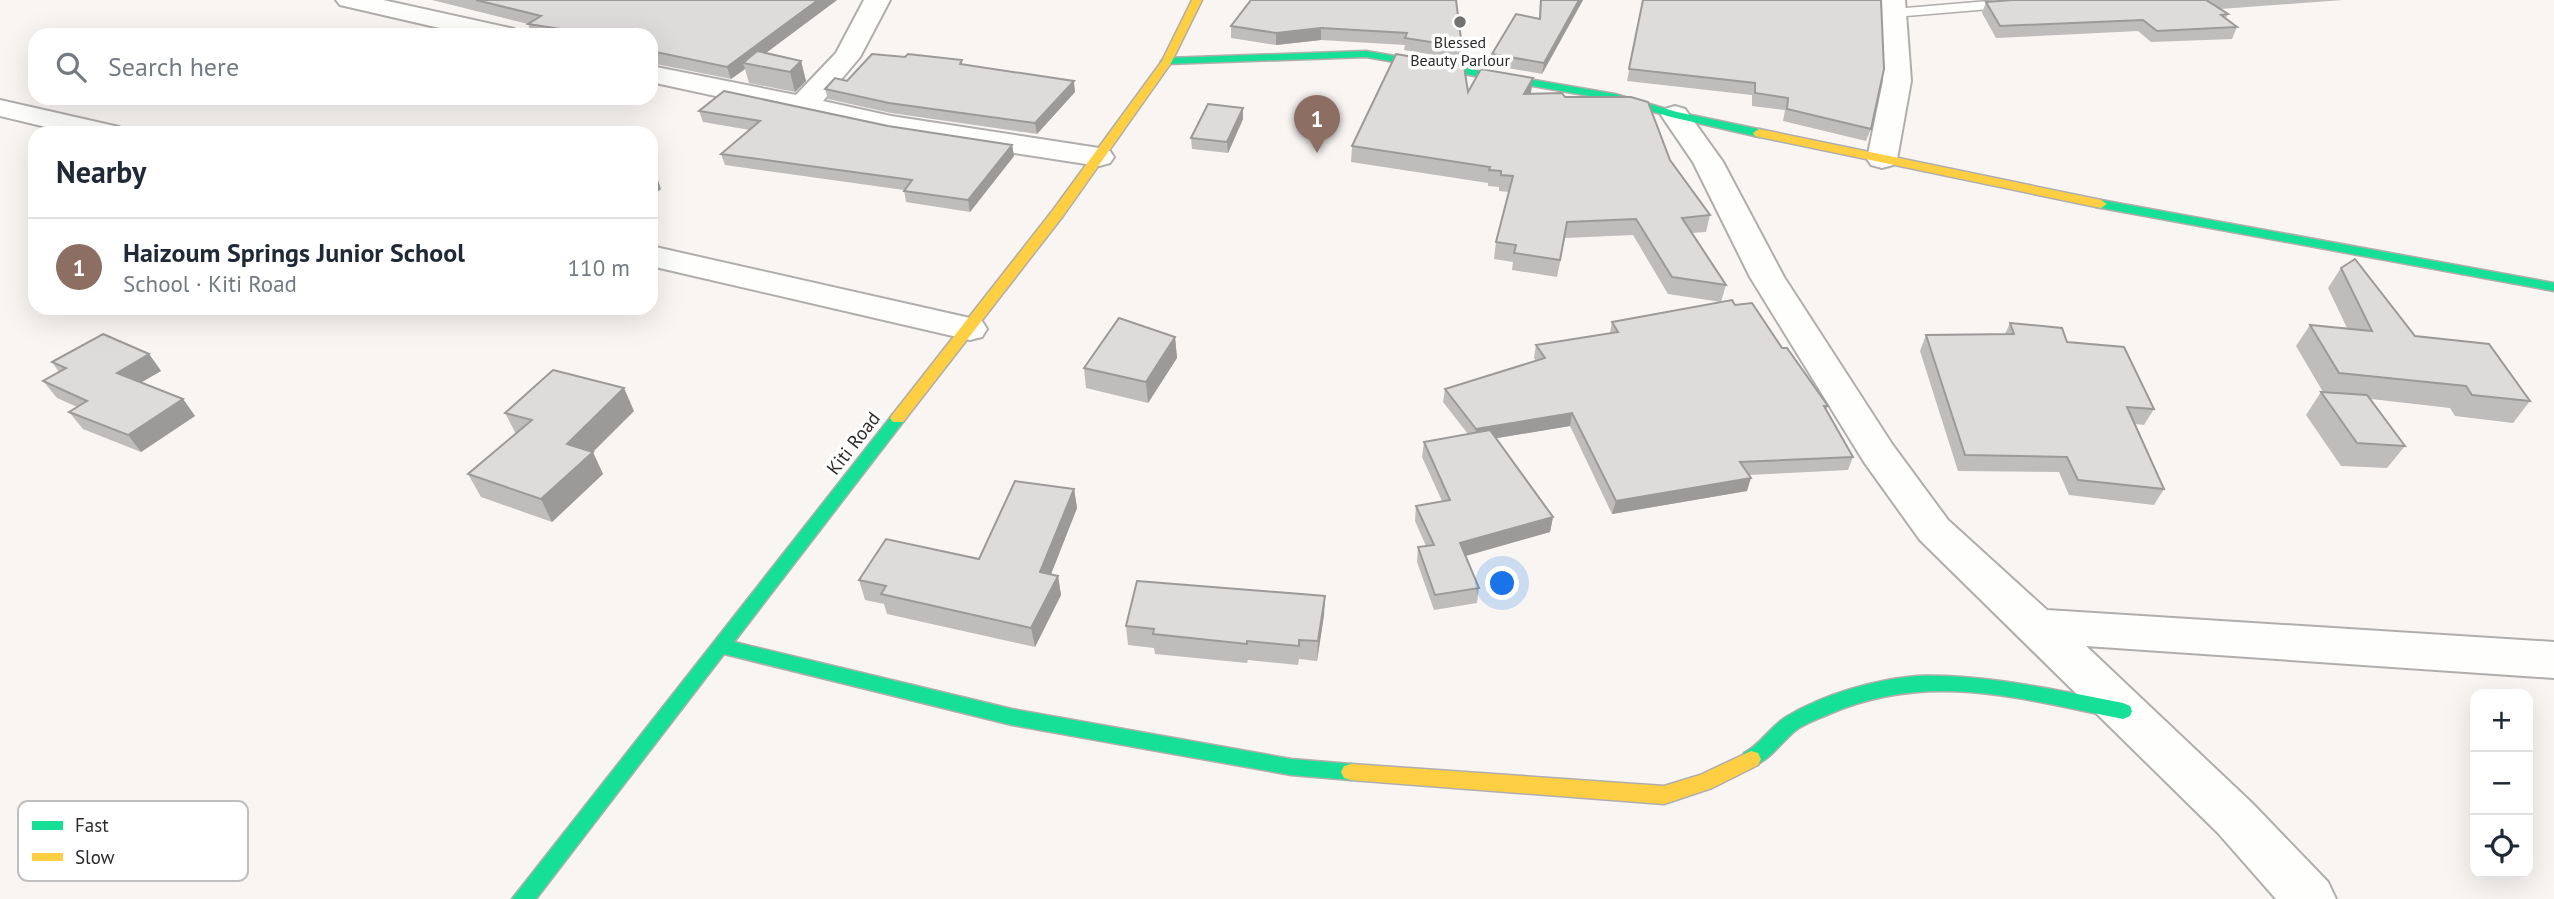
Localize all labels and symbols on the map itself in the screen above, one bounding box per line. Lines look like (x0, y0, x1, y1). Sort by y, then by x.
marker: Blessed Beauty Parlour (1452, 14, 1468, 30)
place label: Blessed Beauty Parlour (1410, 32, 1510, 70)
pin: 1 (1294, 95, 1340, 153)
street label: Kiti Road (821, 407, 885, 479)
your location (1485, 566, 1519, 600)
legend (18, 801, 248, 881)
text: Fast (75, 813, 109, 837)
text: Slow (75, 845, 115, 869)

